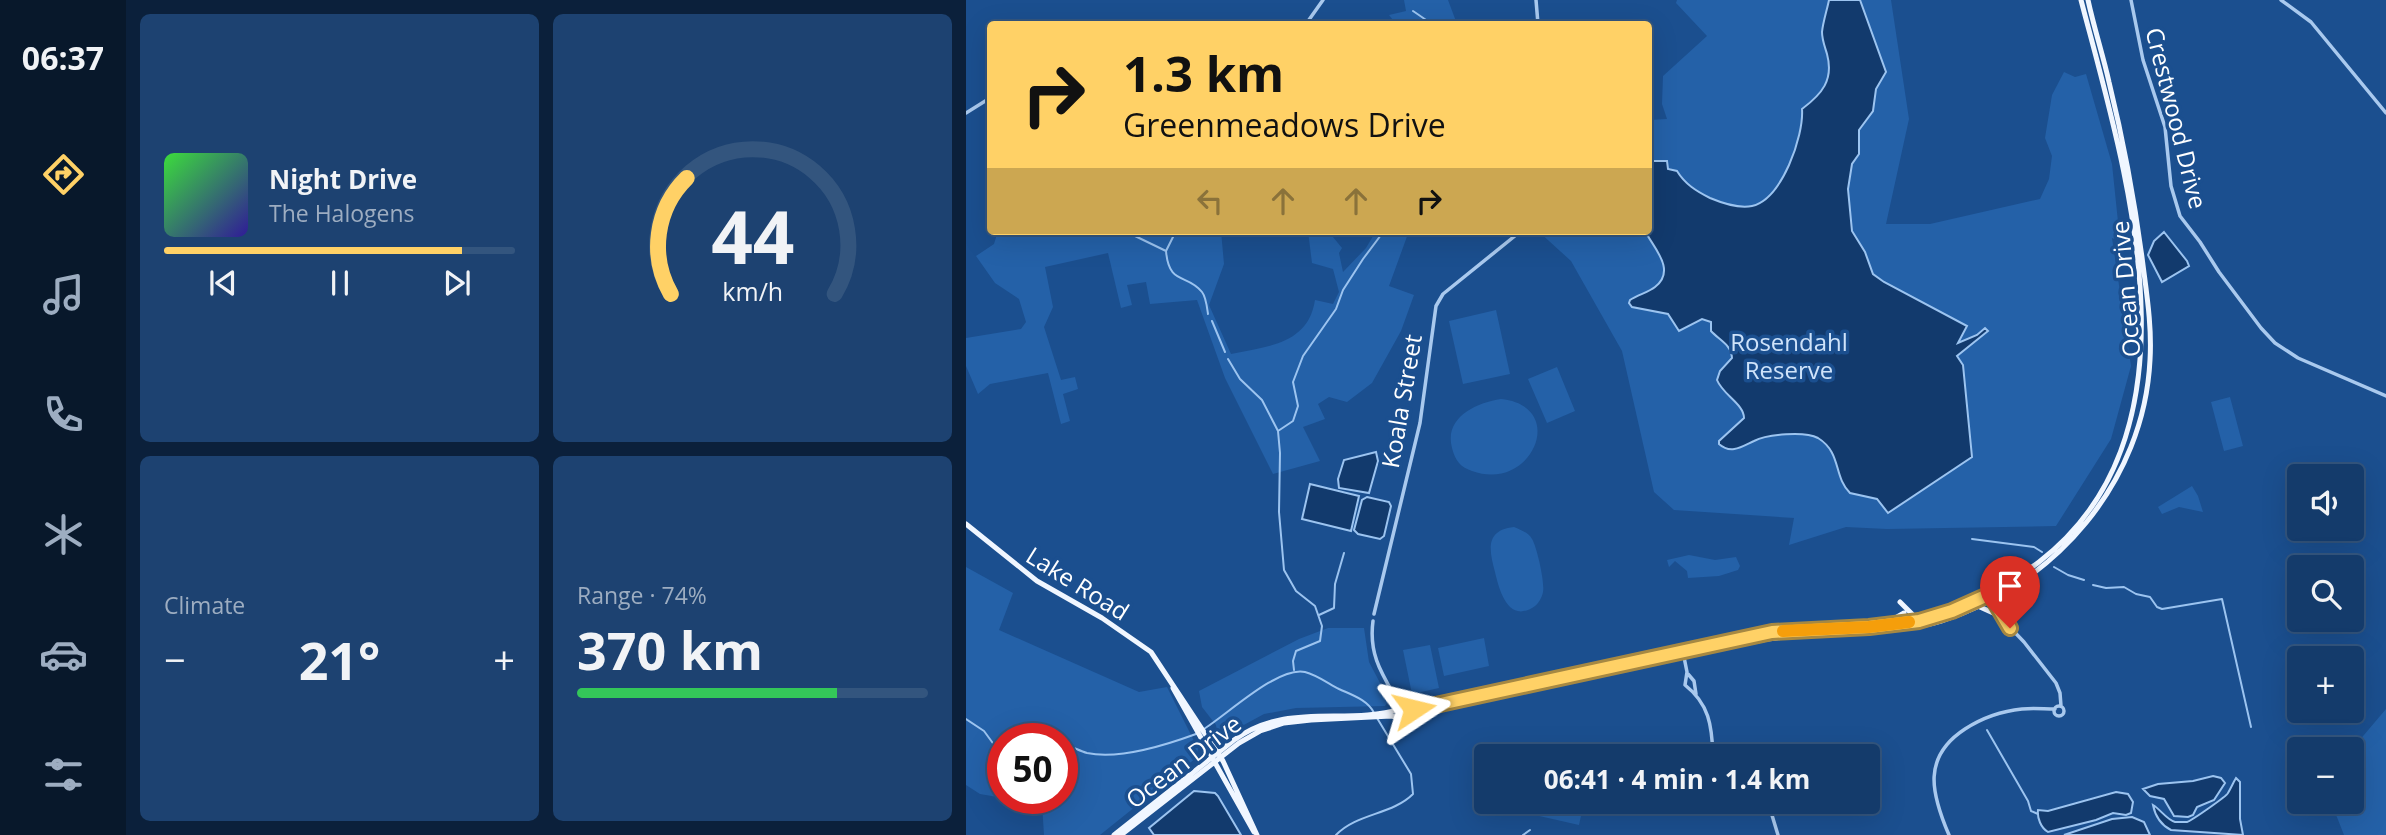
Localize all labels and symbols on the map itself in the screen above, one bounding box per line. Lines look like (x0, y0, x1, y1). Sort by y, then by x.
street label: Crestwood Drive (2139, 24, 2215, 212)
street label: Ocean Drive (2103, 219, 2147, 359)
park label: Rosendahl Reserve (1730, 325, 1848, 386)
street label: Koala Street (1373, 332, 1429, 470)
street label: Lake Road (1020, 538, 1136, 628)
pin (1980, 556, 2040, 628)
position arrow (1377, 672, 1451, 746)
street label: Ocean Drive (1118, 707, 1248, 815)
speed limit sign: 50 (987, 723, 1078, 814)

